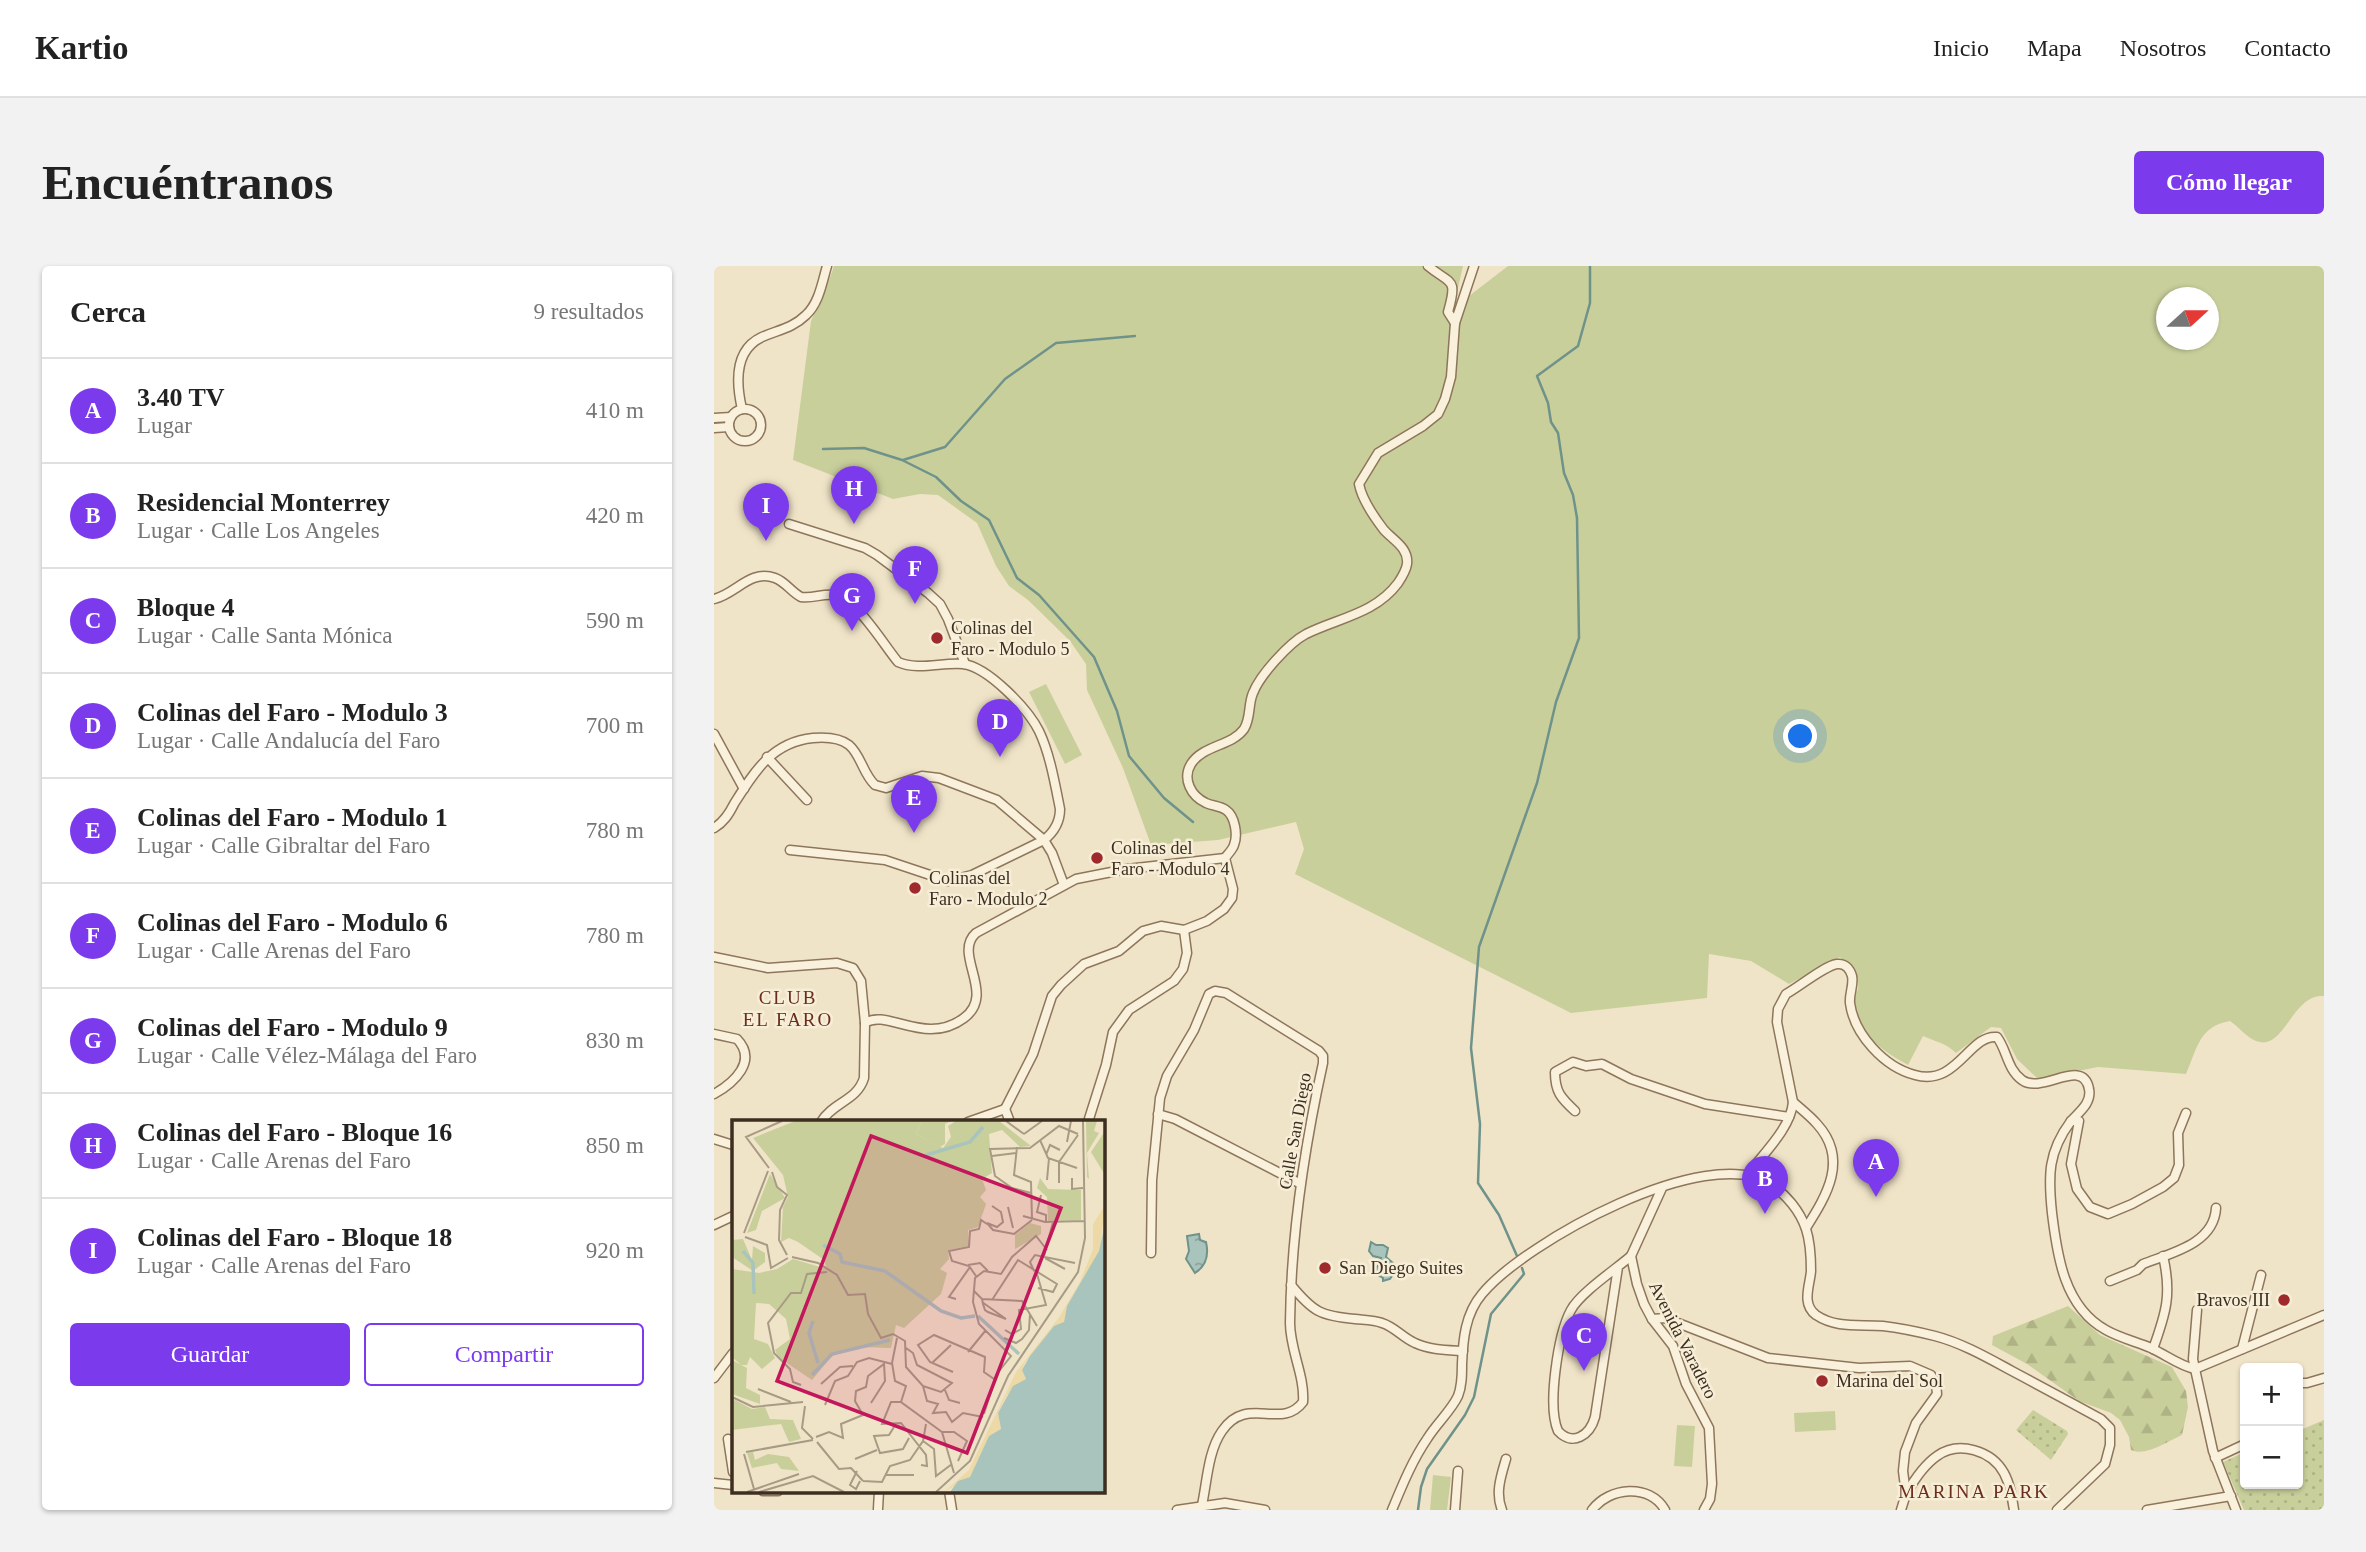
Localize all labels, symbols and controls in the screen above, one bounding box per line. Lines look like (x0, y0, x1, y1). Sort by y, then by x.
text: Kartio (35, 30, 128, 66)
text: Inicio (1933, 35, 1989, 61)
text: Mapa (2027, 35, 2082, 61)
text: Nosotros (2120, 35, 2206, 61)
text: Contacto (2244, 35, 2331, 61)
button: Cómo llegar (2134, 151, 2324, 214)
text: Encuéntranos (42, 155, 333, 210)
north arrow (2156, 287, 2219, 350)
text: Cerca (70, 295, 146, 328)
text: 9 resultados (533, 299, 644, 324)
text: 3.40 TV (137, 383, 225, 412)
text: A (85, 398, 101, 423)
text: 410 m (586, 398, 644, 423)
text: Lugar (137, 413, 192, 438)
pin: H (831, 466, 877, 524)
pin: I (743, 483, 789, 541)
text: Residencial Monterrey (137, 488, 390, 517)
text: B (85, 503, 101, 528)
text: 420 m (586, 503, 644, 528)
text: Lugar · Calle Los Angeles (137, 518, 380, 543)
pin: F (892, 546, 938, 604)
pin: G (829, 573, 875, 631)
text: Bloque 4 (137, 593, 235, 622)
text: C (85, 608, 101, 633)
text: 590 m (586, 608, 644, 633)
place label: Colinas del Faro - Modulo 5 (951, 618, 1070, 659)
text: Lugar · Calle Santa Mónica (137, 623, 392, 648)
marker: Colinas del Faro - Modulo 5 (929, 630, 945, 646)
text: Colinas del Faro - Modulo 3 (137, 698, 448, 727)
pin: D (977, 699, 1023, 757)
text: D (85, 713, 101, 738)
text: 700 m (586, 713, 644, 738)
your location (1783, 719, 1817, 753)
text: Lugar · Calle Andalucía del Faro (137, 728, 440, 753)
pin: E (891, 775, 937, 833)
text: Colinas del Faro - Modulo 1 (137, 803, 448, 832)
text: E (85, 818, 101, 843)
text: 780 m (586, 818, 644, 843)
text: Lugar · Calle Gibraltar del Faro (137, 833, 430, 858)
place label: Colinas del Faro - Modulo 4 (1111, 838, 1230, 879)
marker: Colinas del Faro - Modulo 4 (1089, 850, 1105, 866)
place label: Colinas del Faro - Modulo 2 (929, 868, 1048, 909)
marker: Colinas del Faro - Modulo 2 (907, 880, 923, 896)
text: Colinas del Faro - Modulo 6 (137, 908, 448, 937)
text: F (86, 923, 100, 948)
text: 780 m (586, 923, 644, 948)
text: Lugar · Calle Arenas del Faro (137, 938, 411, 963)
district label: CLUB EL FARO (743, 987, 833, 1030)
text: Colinas del Faro - Modulo 9 (137, 1013, 448, 1042)
text: G (84, 1028, 102, 1053)
text: 830 m (586, 1028, 644, 1053)
text: Lugar · Calle Vélez-Málaga del Faro (137, 1043, 477, 1068)
street label: Calle San Diego (1275, 1071, 1315, 1191)
text: Colinas del Faro - Bloque 16 (137, 1118, 452, 1147)
inset map (732, 1120, 1104, 1492)
text: H (84, 1133, 102, 1158)
text: 850 m (586, 1133, 644, 1158)
pin: A (1853, 1139, 1899, 1197)
text: Lugar · Calle Arenas del Faro (137, 1148, 411, 1173)
pin: B (1742, 1156, 1788, 1214)
text: Colinas del Faro - Bloque 18 (137, 1223, 452, 1252)
text: I (89, 1238, 97, 1263)
text: 920 m (586, 1238, 644, 1263)
text: Lugar · Calle Arenas del Faro (137, 1253, 411, 1278)
place label: San Diego Suites (1339, 1258, 1463, 1278)
marker: San Diego Suites (1317, 1260, 1333, 1276)
street label: Avenida Varadero (1645, 1278, 1721, 1402)
place label: Bravos III (2197, 1290, 2270, 1310)
marker: Bravos III (2276, 1292, 2292, 1308)
pin: C (1561, 1313, 1607, 1371)
button: Guardar (70, 1323, 350, 1386)
button: Compartir (364, 1323, 644, 1386)
map controls (2240, 1363, 2303, 1489)
button: + (2240, 1363, 2303, 1426)
place label: Marina del Sol (1836, 1371, 1943, 1391)
marker: Marina del Sol (1814, 1373, 1830, 1389)
button: − (2240, 1426, 2303, 1489)
district label: MARINA PARK (1898, 1481, 2050, 1502)

